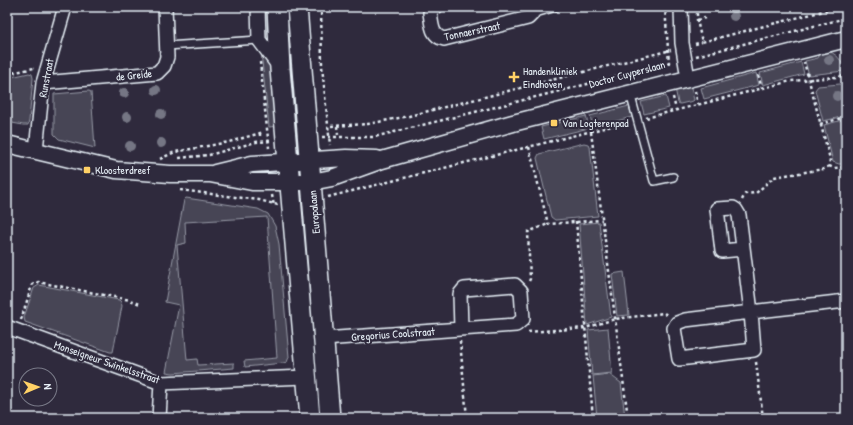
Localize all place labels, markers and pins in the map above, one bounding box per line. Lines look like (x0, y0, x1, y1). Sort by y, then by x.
place label: Handenkliniek Eindhoven (523, 64, 578, 91)
marker: Handenkliniek Eindhoven (508, 71, 520, 83)
place label: Van Logterenpad (562, 116, 629, 130)
marker: Van Logterenpad (549, 118, 559, 128)
place label: Kloosterdreef (95, 163, 150, 177)
marker: Kloosterdreef (82, 165, 92, 175)

